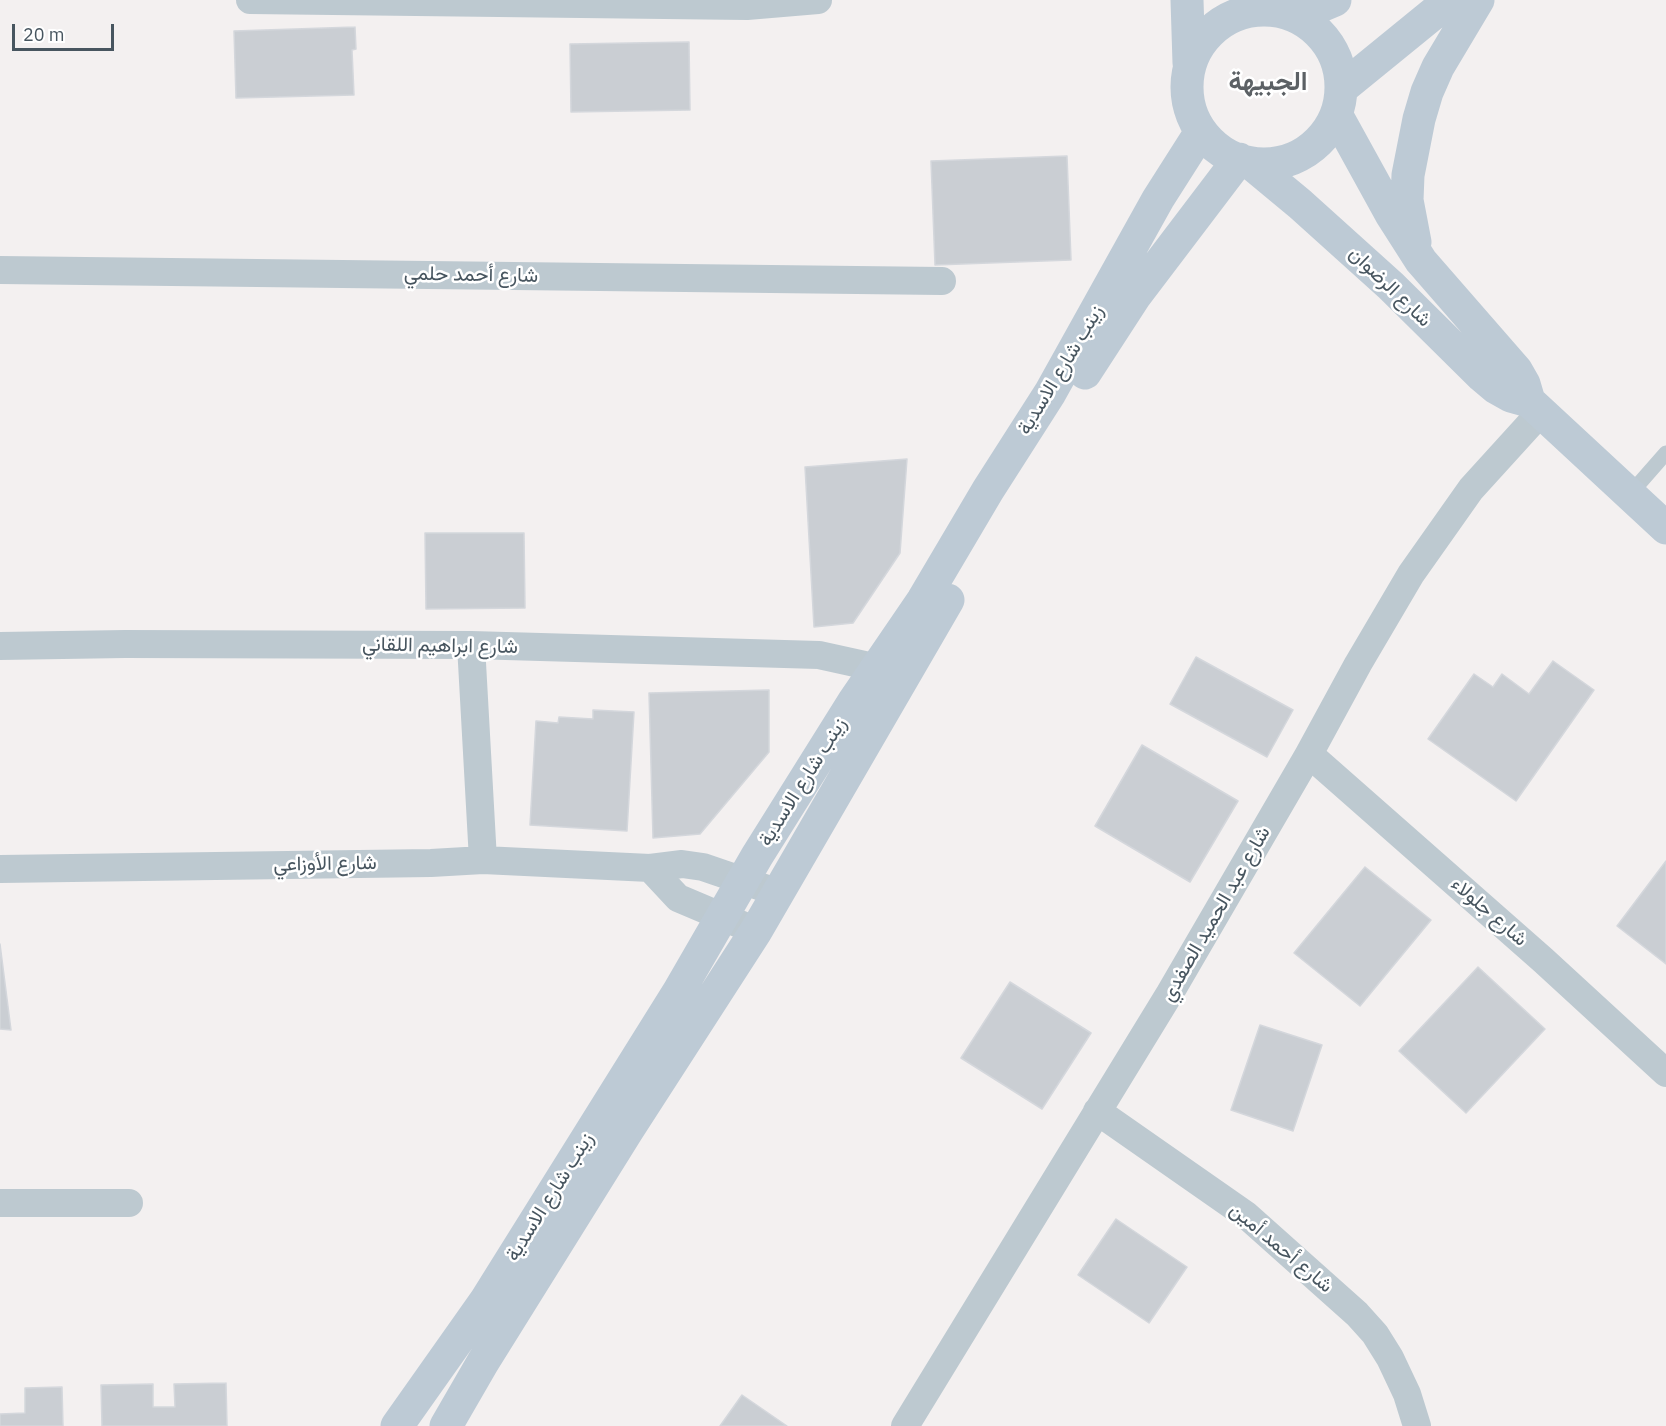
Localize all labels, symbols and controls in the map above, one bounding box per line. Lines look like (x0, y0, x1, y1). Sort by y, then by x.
scale bar (15, 12, 117, 50)
text: 20 m (23, 23, 65, 46)
district label: الجبيهة (1229, 66, 1307, 98)
street label: شارع الرضوان (1344, 242, 1436, 332)
street label: شارع أحمد حلمي (404, 262, 538, 288)
street label: زينب شارع الاسدية (1013, 301, 1109, 439)
street label: شارع ابراهيم اللقاني (362, 633, 518, 659)
street label: زينب شارع الاسدية (754, 713, 852, 851)
street label: شارع عبد الحميد الصفدي (1156, 822, 1276, 1006)
street label: شارع الأوزاعي (273, 851, 377, 877)
street label: شارع جلولاء (1446, 872, 1532, 952)
street label: زينب شارع الاسدية (501, 1128, 599, 1266)
street label: شارع أحمد أمين (1224, 1198, 1338, 1298)

